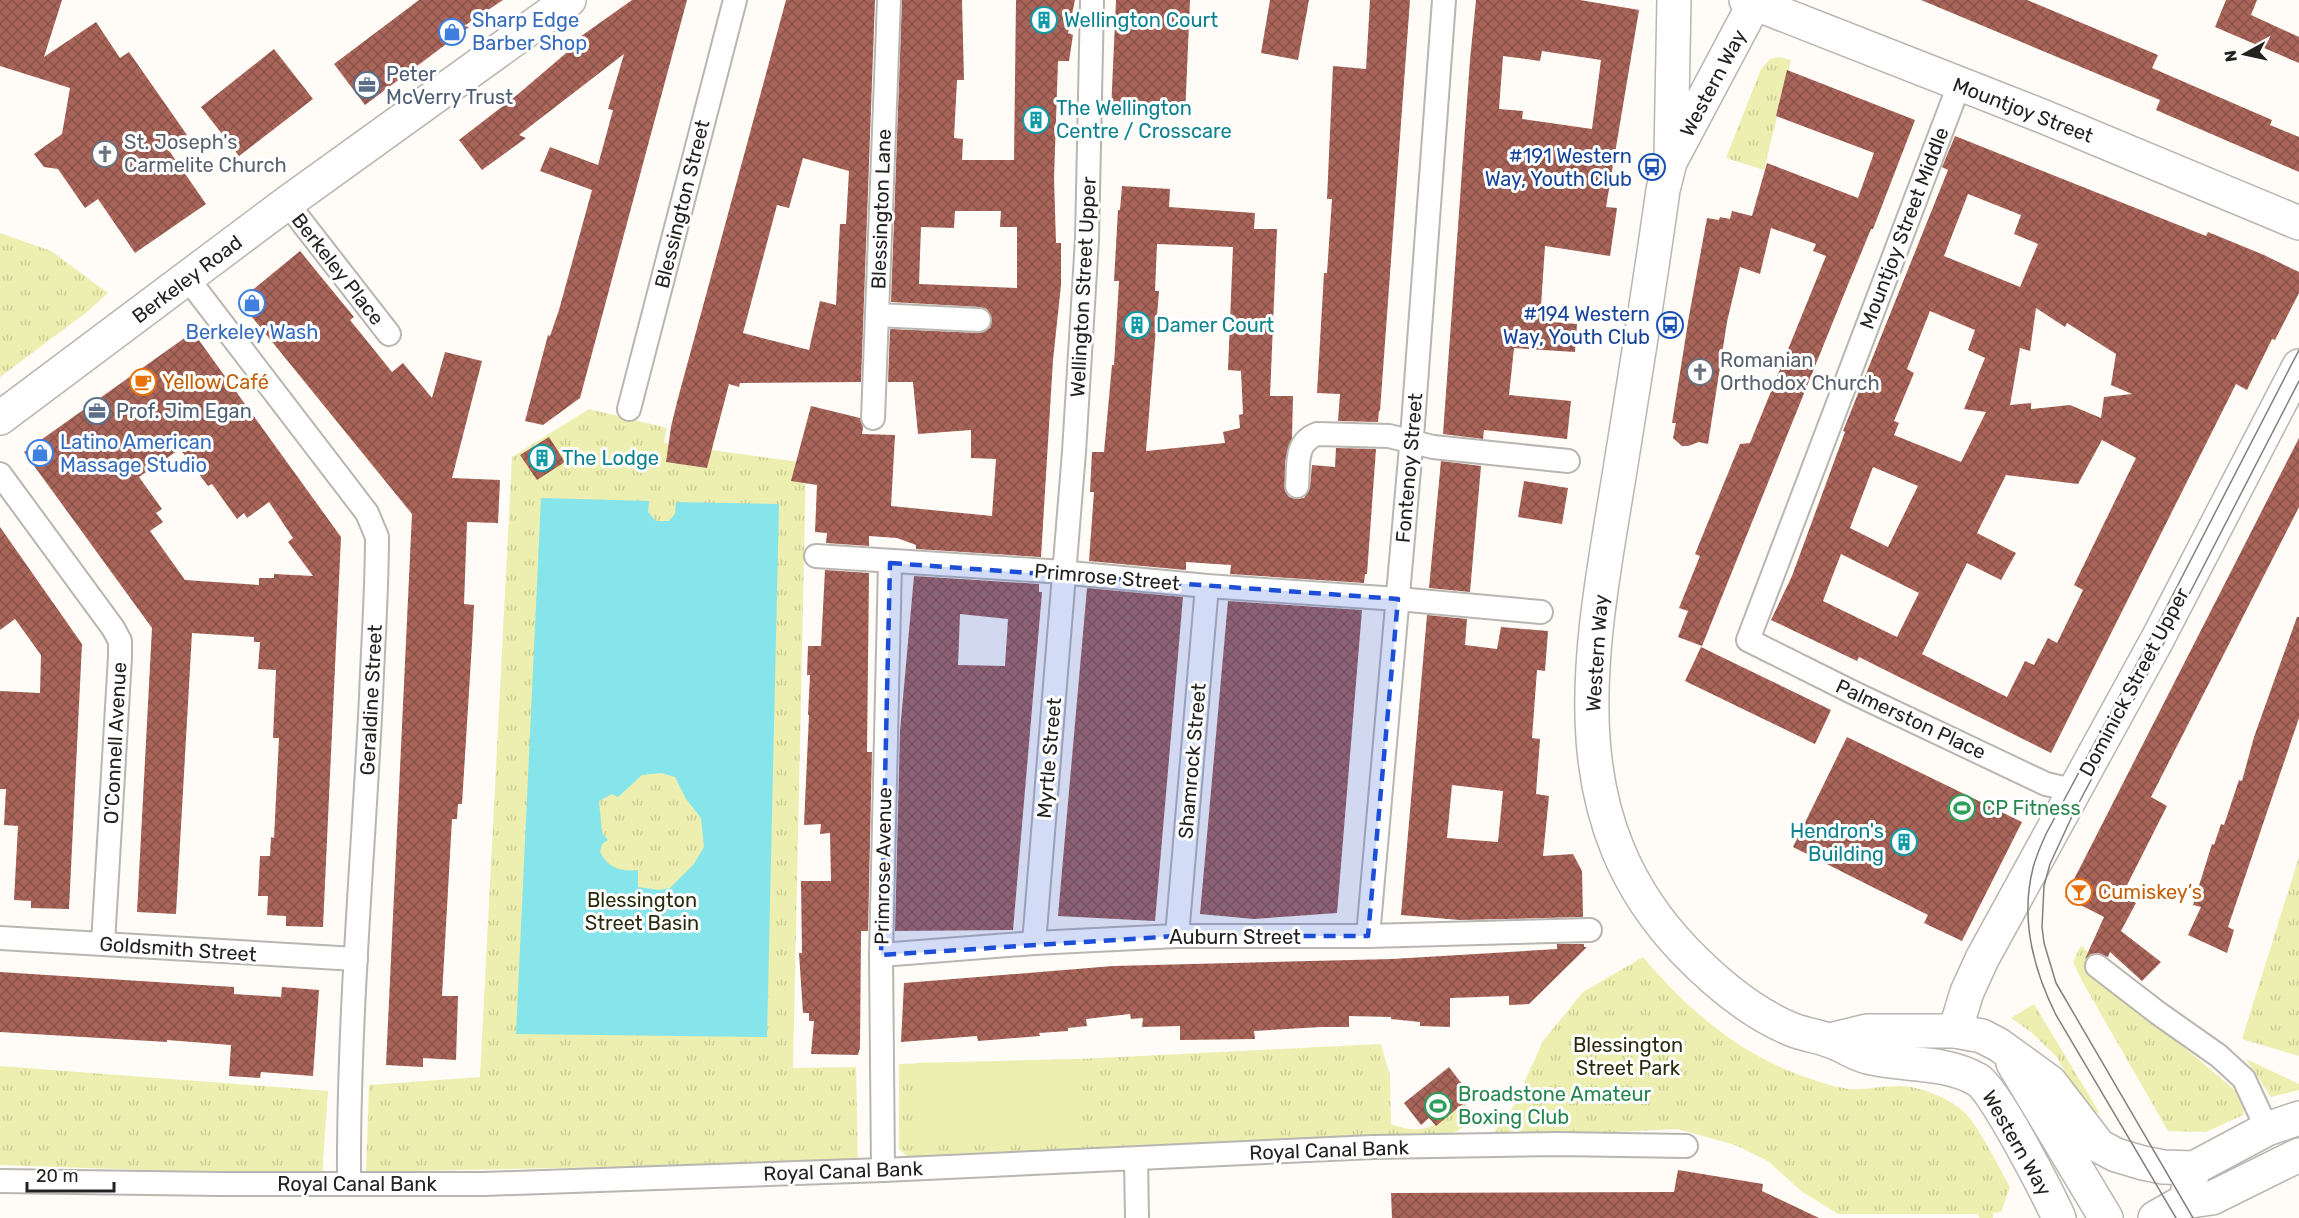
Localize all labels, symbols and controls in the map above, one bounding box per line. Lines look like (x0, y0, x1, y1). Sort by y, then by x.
building icon: Wellington Court (1029, 5, 1059, 35)
place label: Sharp Edge Barber Shop (472, 8, 587, 55)
place label: Wellington Court (1064, 8, 1218, 32)
shop icon: Sharp Edge Barber Shop (437, 17, 467, 47)
north arrow (2215, 24, 2275, 84)
street label: Western Way (1675, 25, 1751, 141)
text: N (2220, 49, 2241, 63)
place label: Peter McVerry Trust (386, 62, 513, 109)
office icon: Peter McVerry Trust (352, 70, 382, 100)
street label: Mountjoy Street (1949, 72, 2097, 148)
place label: The Wellington Centre / Crosscare (1056, 96, 1232, 143)
building icon: The Wellington Centre / Crosscare (1021, 105, 1051, 135)
street label: Blessington Street (649, 117, 715, 291)
street label: Mountjoy Street Middle (1854, 124, 1954, 332)
street label: Blessington Lane (866, 128, 896, 290)
place label: St. Joseph's Carmelite Church (124, 130, 287, 177)
church icon: St. Joseph's Carmelite Church (90, 139, 120, 169)
place label: #191 Western Way, Youth Club (1485, 144, 1632, 191)
bus stop icon: #191 Western Way, Youth Club (1637, 152, 1667, 182)
street label: Wellington Street Upper (1065, 176, 1101, 398)
street label: Berkeley Place (287, 208, 389, 330)
street label: Berkeley Road (127, 230, 247, 328)
shop icon: Berkeley Wash (237, 288, 267, 318)
place label: #194 Western Way, Youth Club (1503, 302, 1650, 349)
building icon: Damer Court (1122, 310, 1152, 340)
bus stop icon: #194 Western Way, Youth Club (1655, 310, 1685, 340)
place label: Damer Court (1156, 313, 1274, 337)
place label: Berkeley Wash (186, 320, 318, 344)
place label: Romanian Orthodox Church (1720, 348, 1880, 395)
church icon: Romanian Orthodox Church (1685, 357, 1715, 387)
cafe icon: Yellow Café (128, 367, 158, 397)
place label: Yellow Café (162, 370, 269, 394)
street label: Fontenoy Street (1390, 392, 1428, 544)
office icon: Prof. Jim Egan (82, 396, 112, 426)
place label: Prof. Jim Egan (116, 399, 252, 423)
place label: Latino American Massage Studio (60, 430, 212, 477)
shop icon: Latino American Massage Studio (25, 438, 55, 468)
building icon: The Lodge (527, 443, 557, 473)
place label: The Lodge (562, 446, 659, 470)
street label: Primrose Street (1033, 559, 1181, 595)
street label: Dominick Street Upper (2074, 583, 2194, 780)
street label: Western Way (1581, 593, 1613, 713)
street label: Geraldine Street (355, 624, 387, 776)
street label: O'Connell Avenue (99, 661, 131, 825)
street label: Palmerston Place (1832, 674, 1990, 764)
street label: Shamrock Street (1173, 682, 1211, 840)
street label: Myrtle Street (1032, 696, 1066, 819)
street label: Primrose Avenue (870, 787, 896, 945)
sports icon: CP Fitness (1947, 793, 1977, 823)
place label: CP Fitness (1982, 796, 2081, 820)
place label: Hendron's Building (1790, 819, 1884, 866)
building icon: Hendron's Building (1889, 827, 1919, 857)
bar icon: Cumiskey’s (2064, 877, 2094, 907)
place label: Cumiskey’s (2098, 880, 2202, 904)
park label: Blessington Street Basin (585, 888, 699, 935)
street label: Auburn Street (1169, 925, 1301, 949)
street label: Goldsmith Street (99, 932, 258, 966)
park label: Blessington Street Park (1573, 1033, 1683, 1080)
place label: Broadstone Amateur Boxing Club (1458, 1082, 1652, 1129)
street label: Western Way (1977, 1086, 2057, 1200)
sports icon: Broadstone Amateur Boxing Club (1423, 1091, 1453, 1121)
street label: Royal Canal Bank (1249, 1135, 1410, 1165)
scale bar (27, 1155, 114, 1193)
street label: Royal Canal Bank (763, 1156, 924, 1186)
text: 20 m (36, 1165, 78, 1187)
street label: Royal Canal Bank (277, 1172, 437, 1196)

